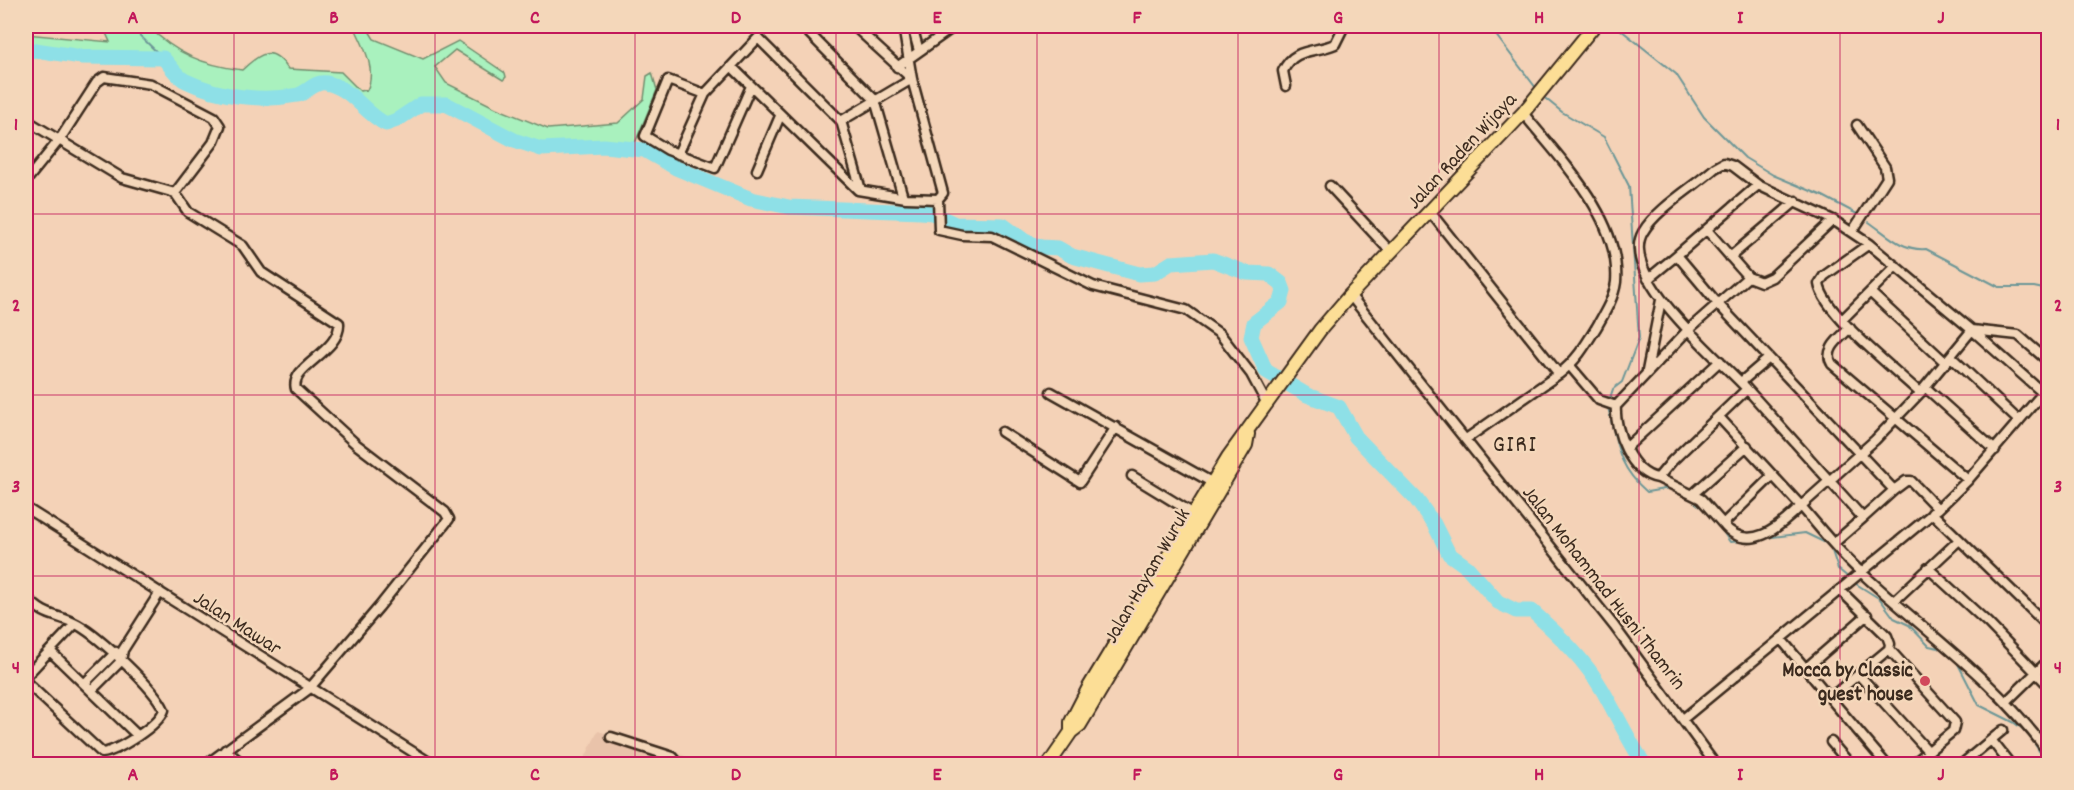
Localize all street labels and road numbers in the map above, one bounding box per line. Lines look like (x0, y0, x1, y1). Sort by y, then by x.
street label: Jalan Raden Wijaya (1401, 86, 1526, 217)
street label: Jalan Mohammad Husni Thamrin (1513, 480, 1692, 697)
street label: Jalan Hayam Wuruk (1098, 503, 1199, 650)
street label: Jalan Mawar (186, 585, 287, 664)

